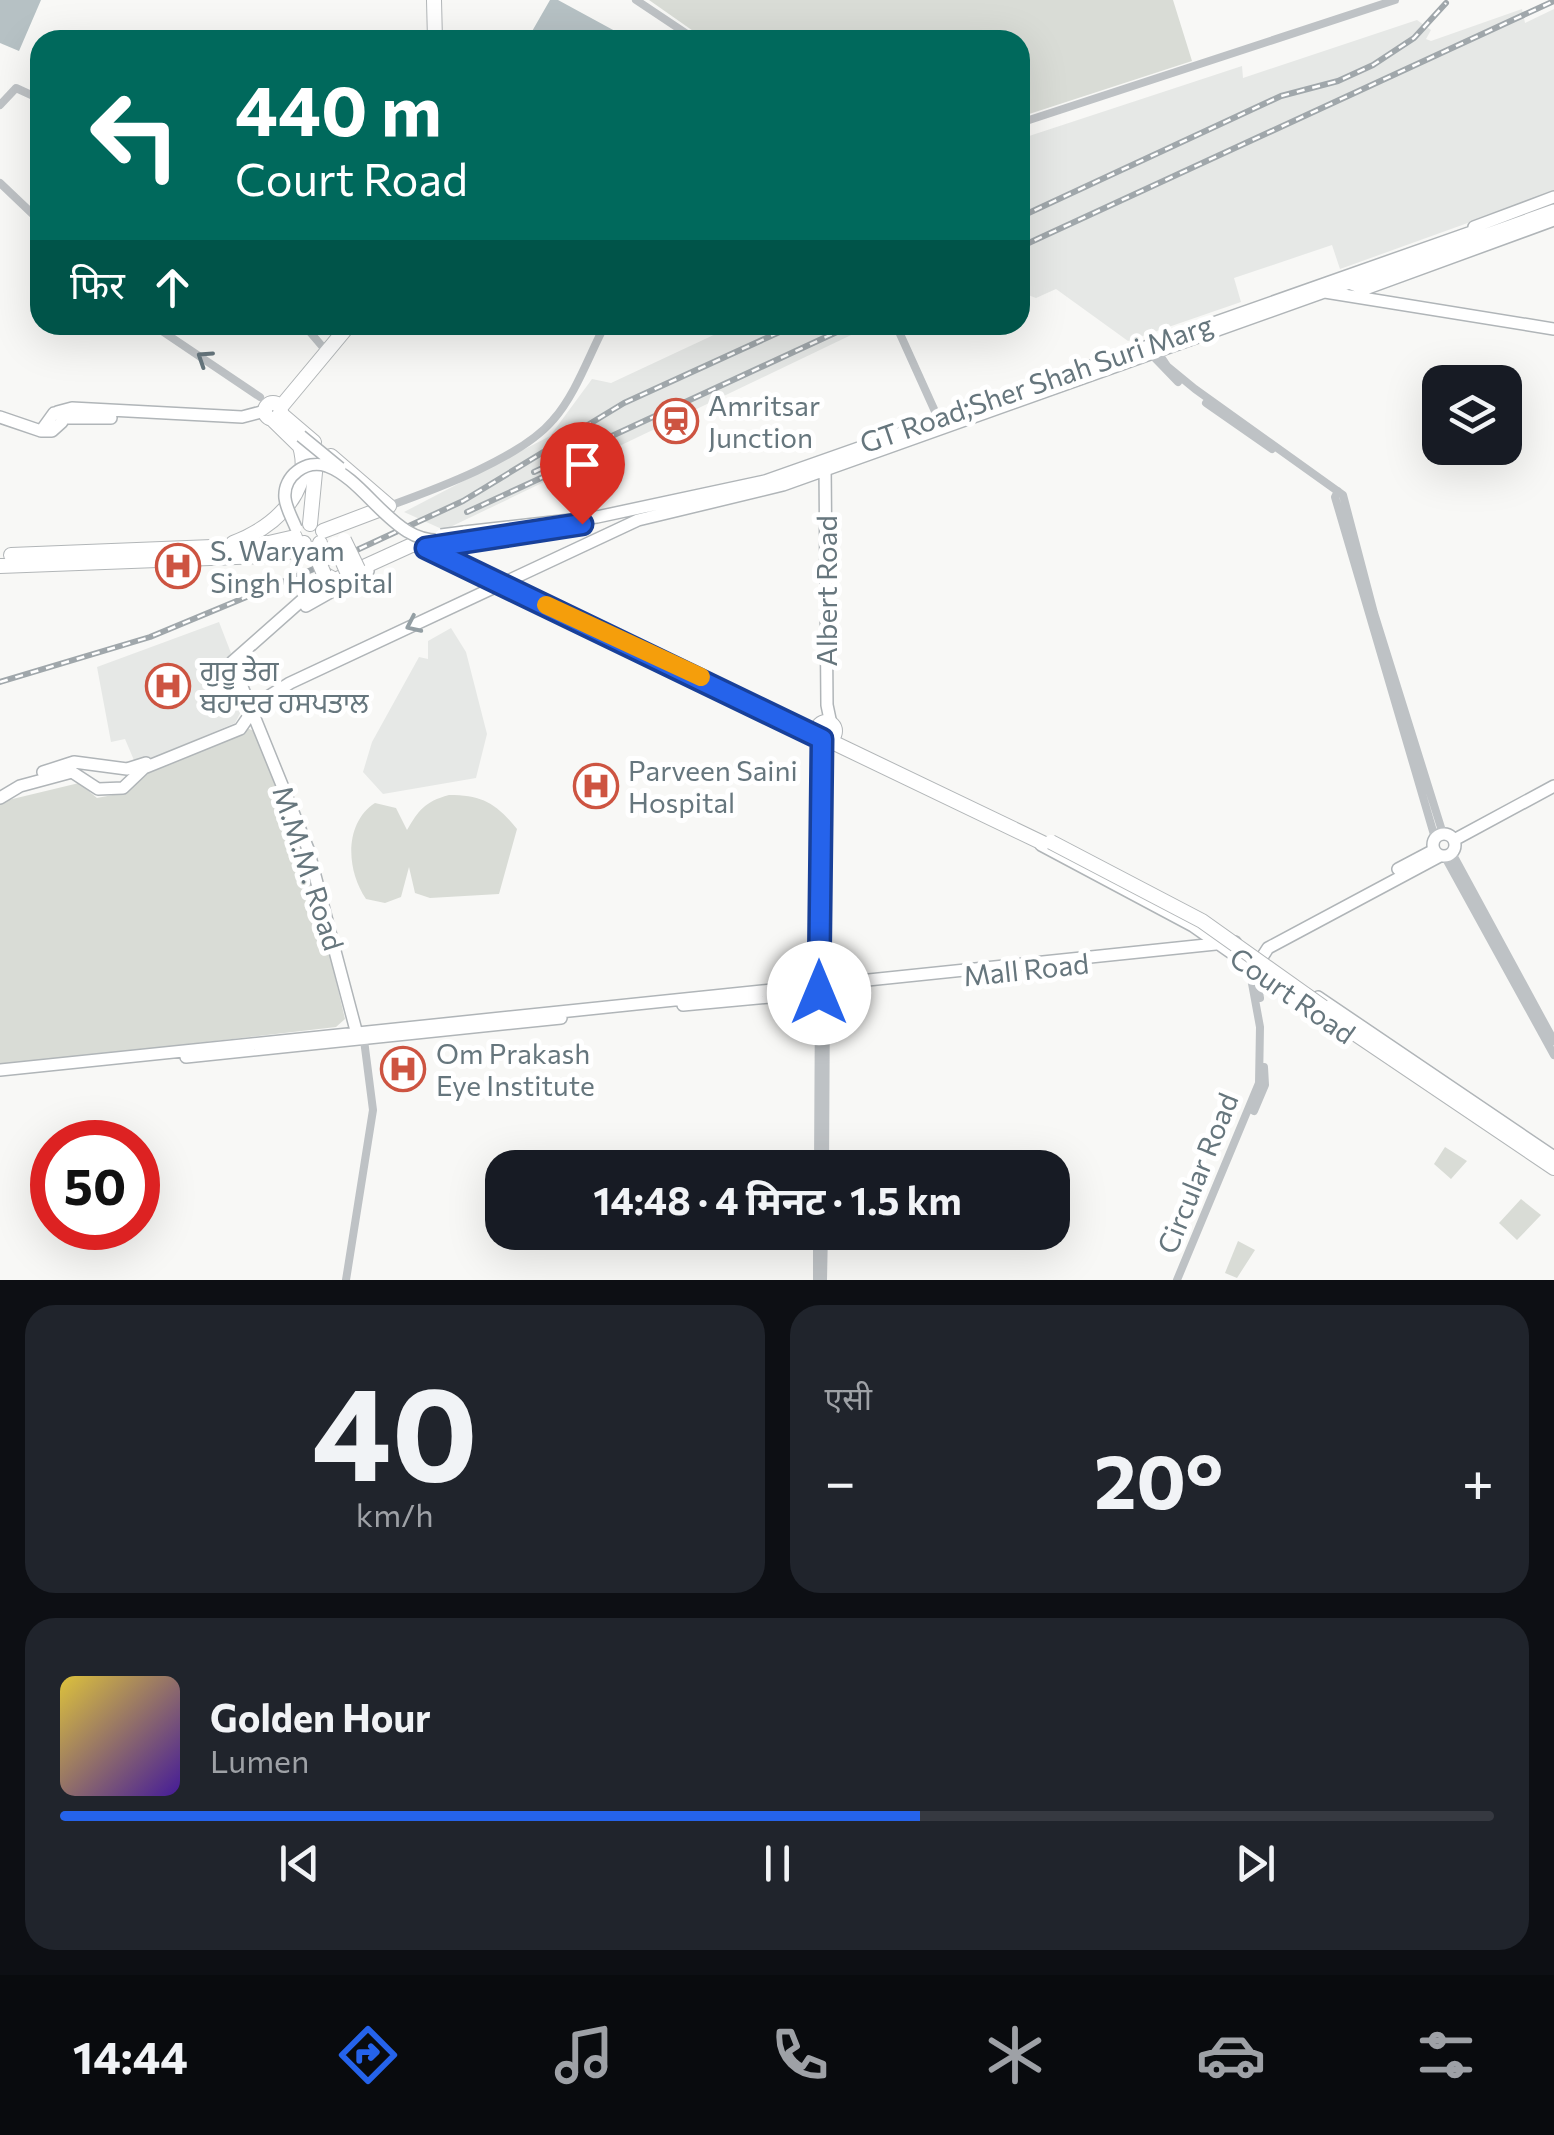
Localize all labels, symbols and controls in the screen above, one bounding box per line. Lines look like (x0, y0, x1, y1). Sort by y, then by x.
text: 440 m (235, 65, 442, 150)
icon: left (70, 70, 200, 200)
text: Court Road (235, 150, 468, 205)
text: फिर (70, 260, 125, 307)
icon: ahead (145, 260, 200, 315)
street label: GT Road;Sher Shah Suri Marg (855, 307, 1217, 459)
one-way arrow (197, 352, 215, 371)
map controls (1422, 365, 1522, 465)
button: layers (1422, 365, 1522, 465)
place label: Amritsar Junction (708, 388, 820, 454)
station icon: Amritsar Junction (653, 398, 699, 444)
pin (540, 422, 625, 525)
icon: arrive (555, 437, 610, 492)
street label: Albert Road (809, 515, 843, 667)
place label: S. Waryam Singh Hospital (210, 533, 393, 599)
hospital icon: S. Waryam Singh Hospital (155, 543, 201, 589)
one-way arrow (406, 613, 424, 633)
place label: ਗੁਰੂ ਤੇਗ ਬਹਾਦਰ ਹਸਪਤਾਲ (199, 653, 370, 719)
hospital icon: ਗੁਰੂ ਤੇਗ ਬਹਾਦਰ ਹਸਪਤਾਲ (145, 663, 191, 709)
place label: Parveen Saini Hospital (628, 753, 798, 819)
hospital icon: Parveen Saini Hospital (573, 763, 619, 809)
street label: M.M.M. Road (266, 781, 352, 955)
street label: Court Road (1224, 939, 1362, 1051)
position arrow (767, 941, 871, 1045)
street label: Mall Road (961, 945, 1091, 993)
place label: Om Prakash Eye Institute (436, 1036, 595, 1102)
hospital icon: Om Prakash Eye Institute (380, 1046, 426, 1092)
street label: Circular Road (1149, 1088, 1245, 1258)
speed limit sign: 50 (30, 1120, 160, 1250)
text: 14:48 · 4 मिनट · 1.5 km (593, 1176, 962, 1223)
text: 40 (312, 1349, 478, 1508)
text: एसी (825, 1377, 872, 1417)
text: 20° (1094, 1433, 1223, 1524)
text: − (825, 1446, 856, 1513)
text: + (1462, 1446, 1494, 1513)
text: km/h (356, 1494, 434, 1534)
text: Golden Hour (210, 1693, 431, 1740)
text: Lumen (210, 1740, 309, 1780)
icon: previous (272, 1836, 327, 1891)
icon: pause (750, 1836, 805, 1891)
icon: next (1228, 1836, 1283, 1891)
icon: directions (333, 2020, 403, 2090)
icon: music (549, 2020, 619, 2090)
icon: phone (765, 2020, 835, 2090)
icon: climate (980, 2020, 1050, 2090)
icon: car (1196, 2020, 1266, 2090)
icon: filters (1411, 2020, 1481, 2090)
text: 14:44 (73, 2028, 188, 2083)

